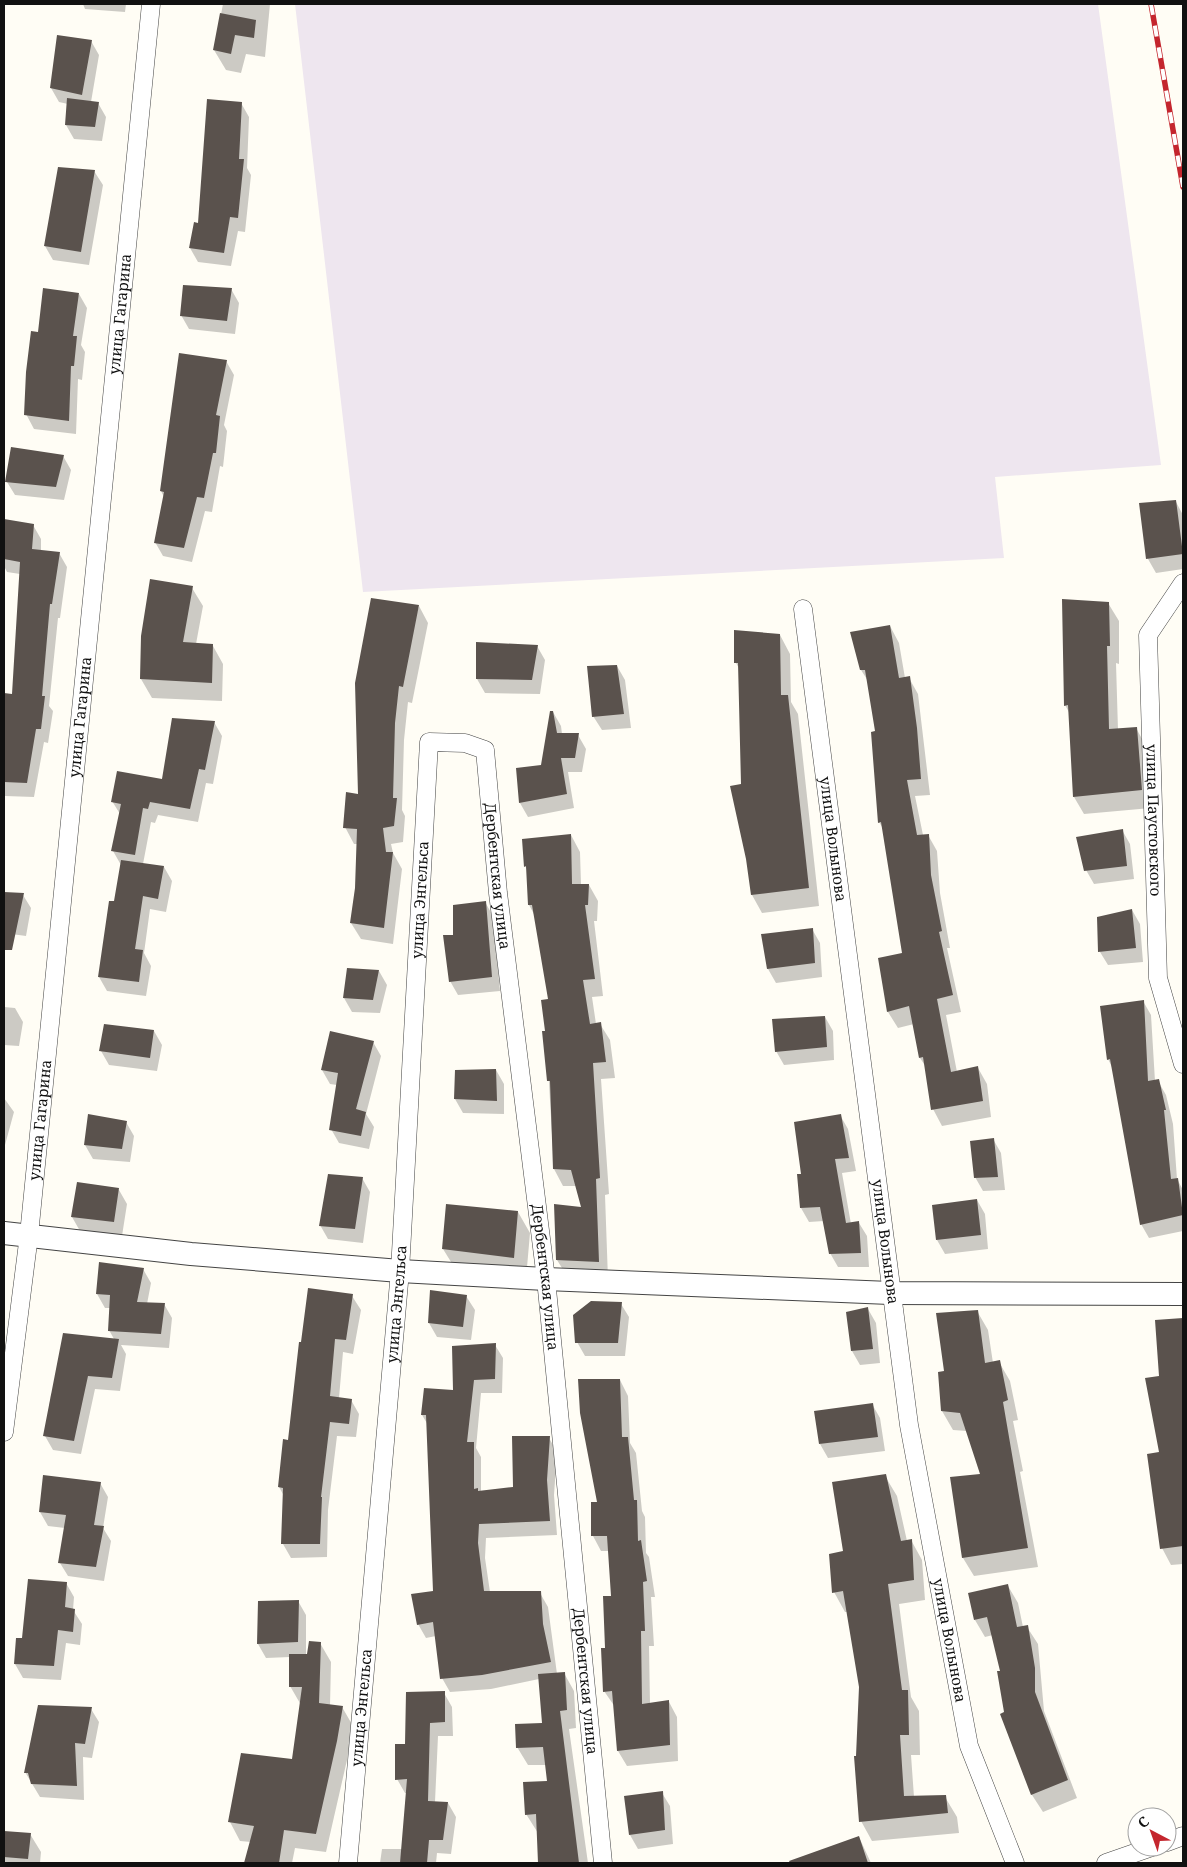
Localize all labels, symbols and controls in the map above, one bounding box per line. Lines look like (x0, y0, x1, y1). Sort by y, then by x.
street label: улица Гагарина (103, 253, 135, 375)
street label: улица Гагарина (63, 656, 95, 778)
street label: улица Паустовского (1142, 744, 1167, 897)
street label: улица Волынова (816, 775, 852, 903)
street label: Дербентская улица (481, 802, 516, 950)
street label: улица Энгельса (406, 840, 433, 959)
street label: улица Гагарина (23, 1059, 55, 1181)
street label: улица Волынова (868, 1178, 904, 1305)
street label: Дербентская улица (528, 1203, 564, 1351)
street label: улица Энгельса (381, 1245, 410, 1364)
street label: улица Волынова (929, 1577, 972, 1704)
street label: Дербентская улица (569, 1607, 603, 1755)
street label: улица Энгельса (346, 1648, 376, 1767)
north arrow (1127, 1807, 1177, 1857)
text: С (1133, 1812, 1153, 1832)

